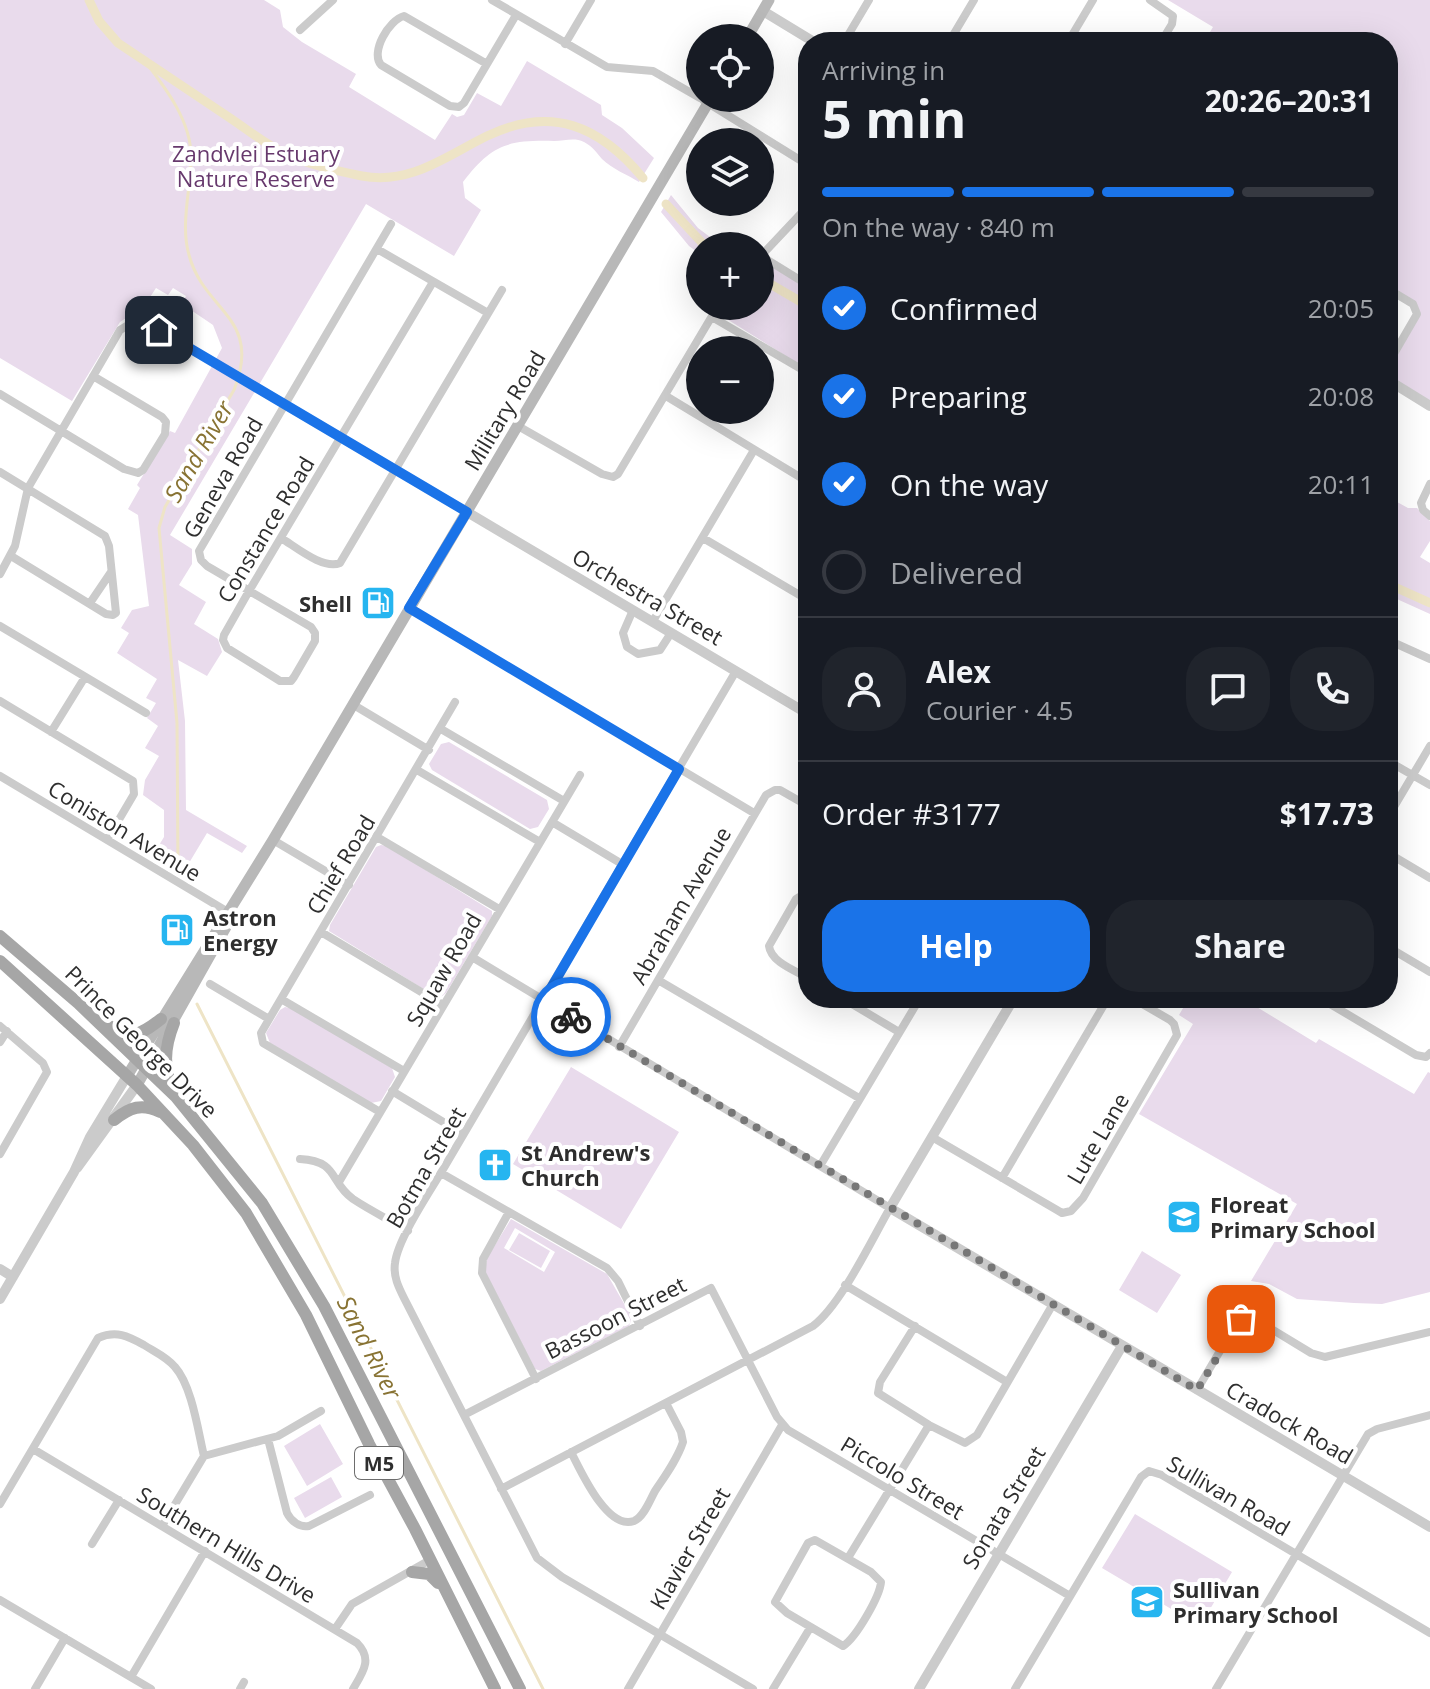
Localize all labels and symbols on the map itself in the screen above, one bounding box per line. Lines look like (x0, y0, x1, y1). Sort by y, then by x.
park label: Zandvlei Estuary Nature Reserve (172, 138, 341, 193)
pin (125, 296, 193, 364)
street label: Military Road (456, 345, 552, 475)
water label: Sand River (156, 393, 241, 508)
street label: Geneva Road (175, 411, 269, 543)
street label: Constance Road (209, 450, 321, 608)
street label: Orchestra Street (567, 541, 729, 651)
fuel station icon: Shell (359, 584, 397, 622)
place label: Shell (299, 588, 352, 618)
street label: Coniston Avenue (43, 772, 207, 888)
street label: Chief Road (299, 809, 381, 919)
street label: Abraham Avenue (623, 821, 737, 989)
place label: Astron Energy (203, 902, 278, 957)
street label: Squaw Road (398, 907, 488, 1031)
fuel station icon: Astron Energy (158, 911, 196, 949)
street label: Prince George Drive (59, 958, 225, 1124)
courier (531, 977, 611, 1057)
street label: Lute Lane (1059, 1087, 1135, 1189)
street label: Botma Street (378, 1101, 472, 1233)
place label: St Andrew's Church (521, 1137, 651, 1192)
church icon: St Andrew's Church (476, 1146, 514, 1184)
place label: Floreat Primary School (1210, 1189, 1375, 1244)
school or university icon: Floreat Primary School (1165, 1198, 1203, 1236)
street label: Bassoon Street (539, 1268, 691, 1365)
pin (1207, 1285, 1275, 1353)
water label: Sand River (330, 1290, 411, 1406)
street label: Cradock Road (1221, 1373, 1359, 1471)
street label: Piccolo Street (836, 1428, 970, 1526)
street label: Sonata Street (955, 1440, 1052, 1574)
road number: M5 (355, 1447, 403, 1479)
street label: Sullivan Road (1162, 1448, 1296, 1542)
street label: Southern Hills Drive (132, 1479, 322, 1609)
street label: Klavier Street (642, 1481, 736, 1615)
place label: Sullivan Primary School (1173, 1574, 1338, 1629)
school or university icon: Sullivan Primary School (1128, 1583, 1166, 1621)

